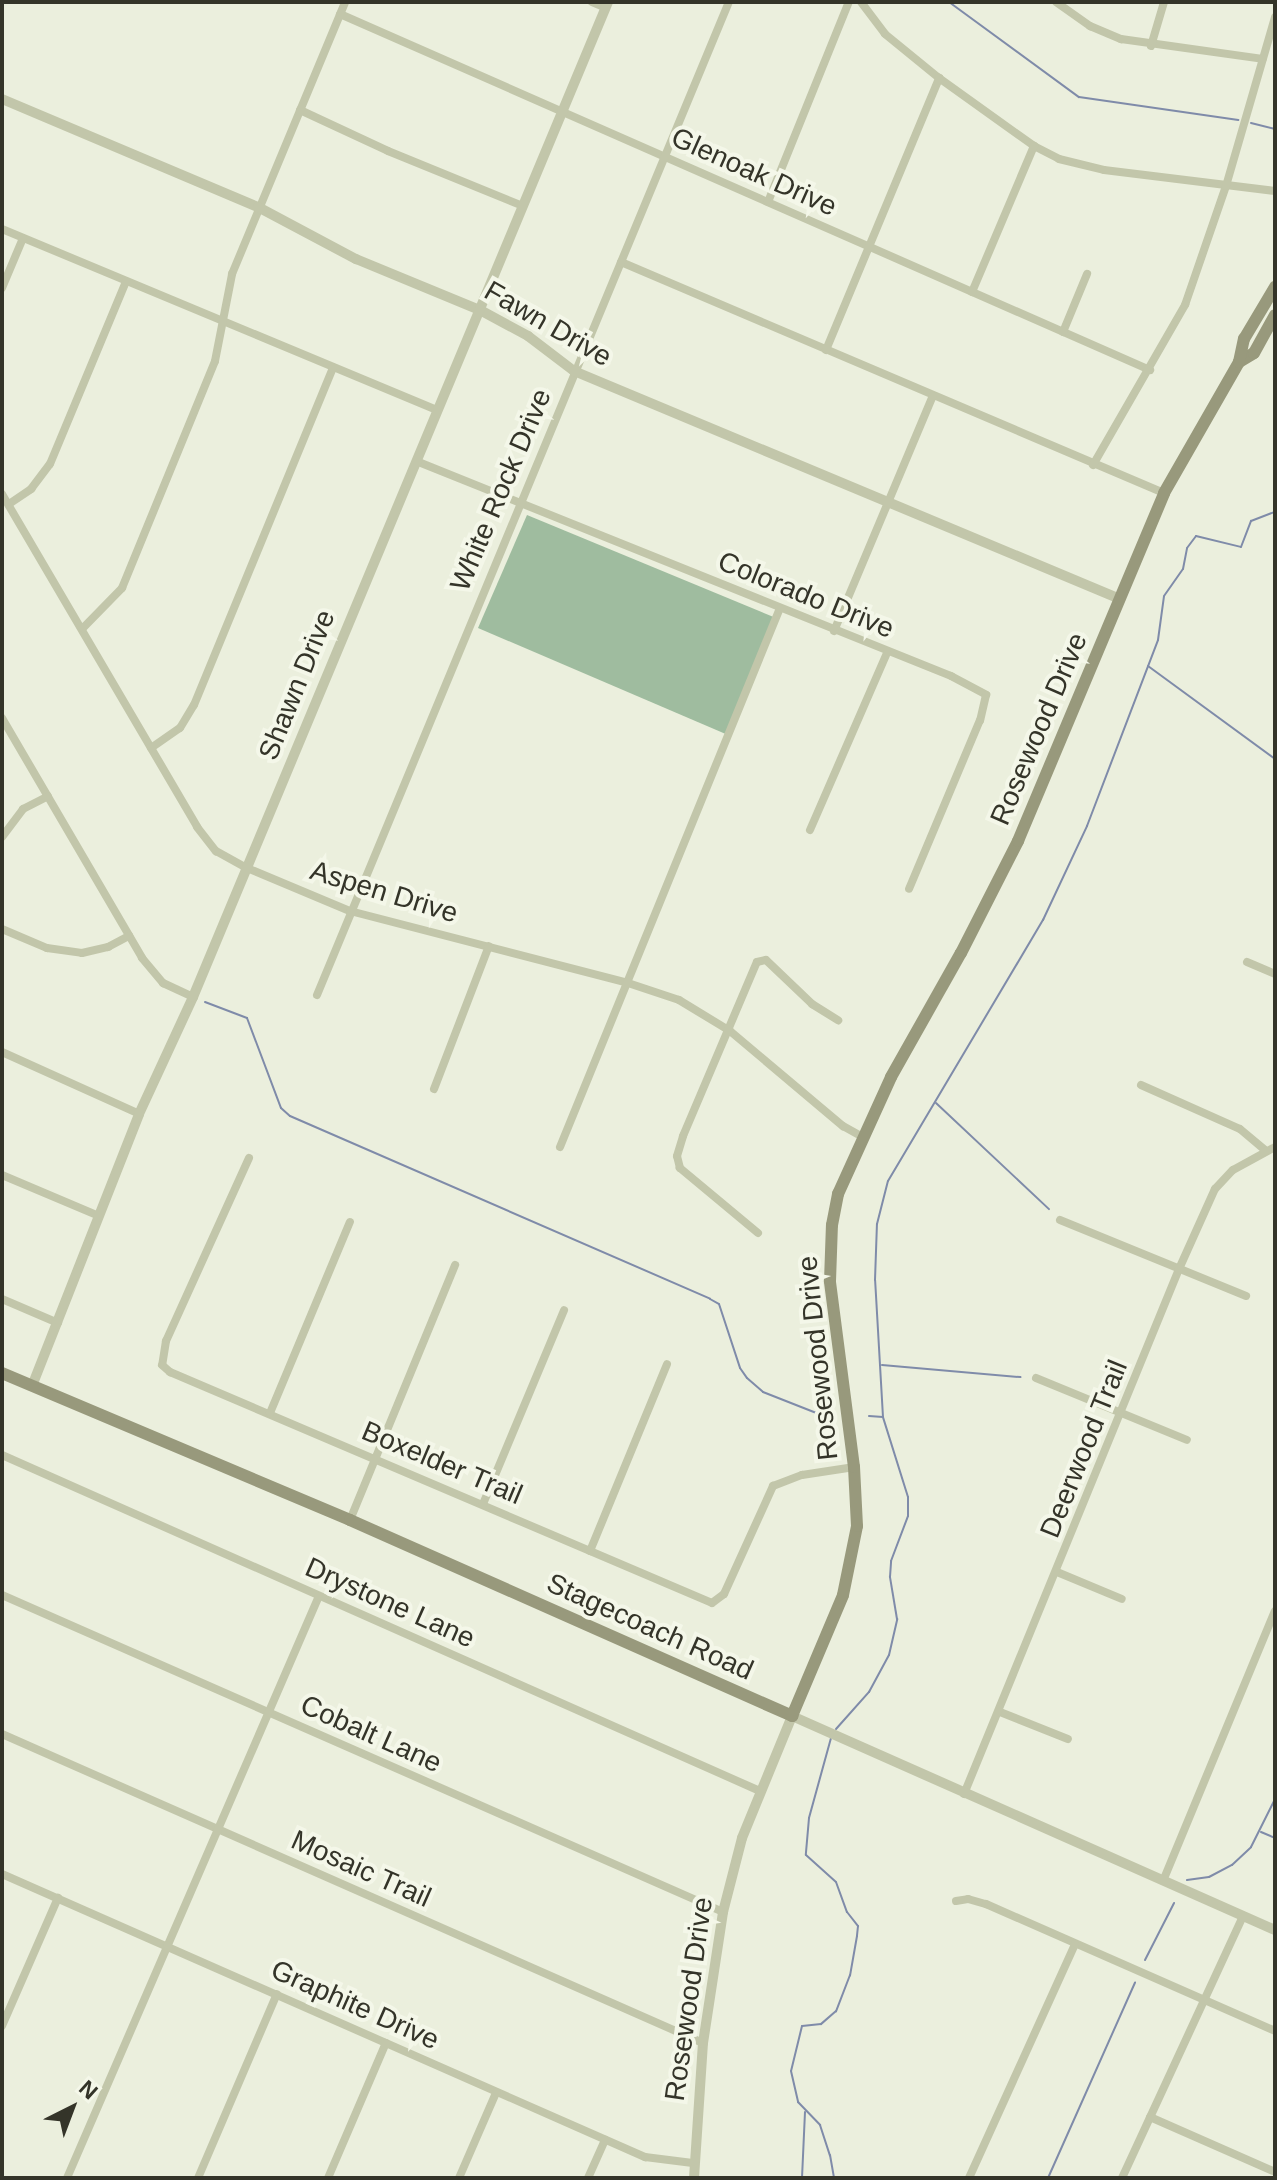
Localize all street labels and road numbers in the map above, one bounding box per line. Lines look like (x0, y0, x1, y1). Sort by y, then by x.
street label: Glenoak Drive (666, 121, 842, 223)
street label: Fawn Drive (478, 274, 618, 374)
street label: White Rock Drive (443, 384, 559, 596)
street label: Colorado Drive (713, 544, 899, 646)
street label: Shawn Drive (252, 605, 342, 765)
street label: Rosewood Drive (983, 628, 1095, 830)
street label: Aspen Drive (306, 854, 462, 930)
street label: Rosewood Drive (791, 1254, 845, 1462)
street label: Deerwood Trail (1033, 1355, 1135, 1543)
street label: Boxelder Trail (356, 1414, 528, 1512)
street label: Drystone Lane (300, 1551, 480, 1655)
street label: Stagecoach Road (541, 1566, 759, 1688)
street label: Cobalt Lane (295, 1688, 447, 1780)
street label: Mosaic Trail (286, 1823, 436, 1915)
street label: Rosewood Drive (658, 1895, 720, 2103)
street label: Graphite Drive (266, 1953, 444, 2057)

